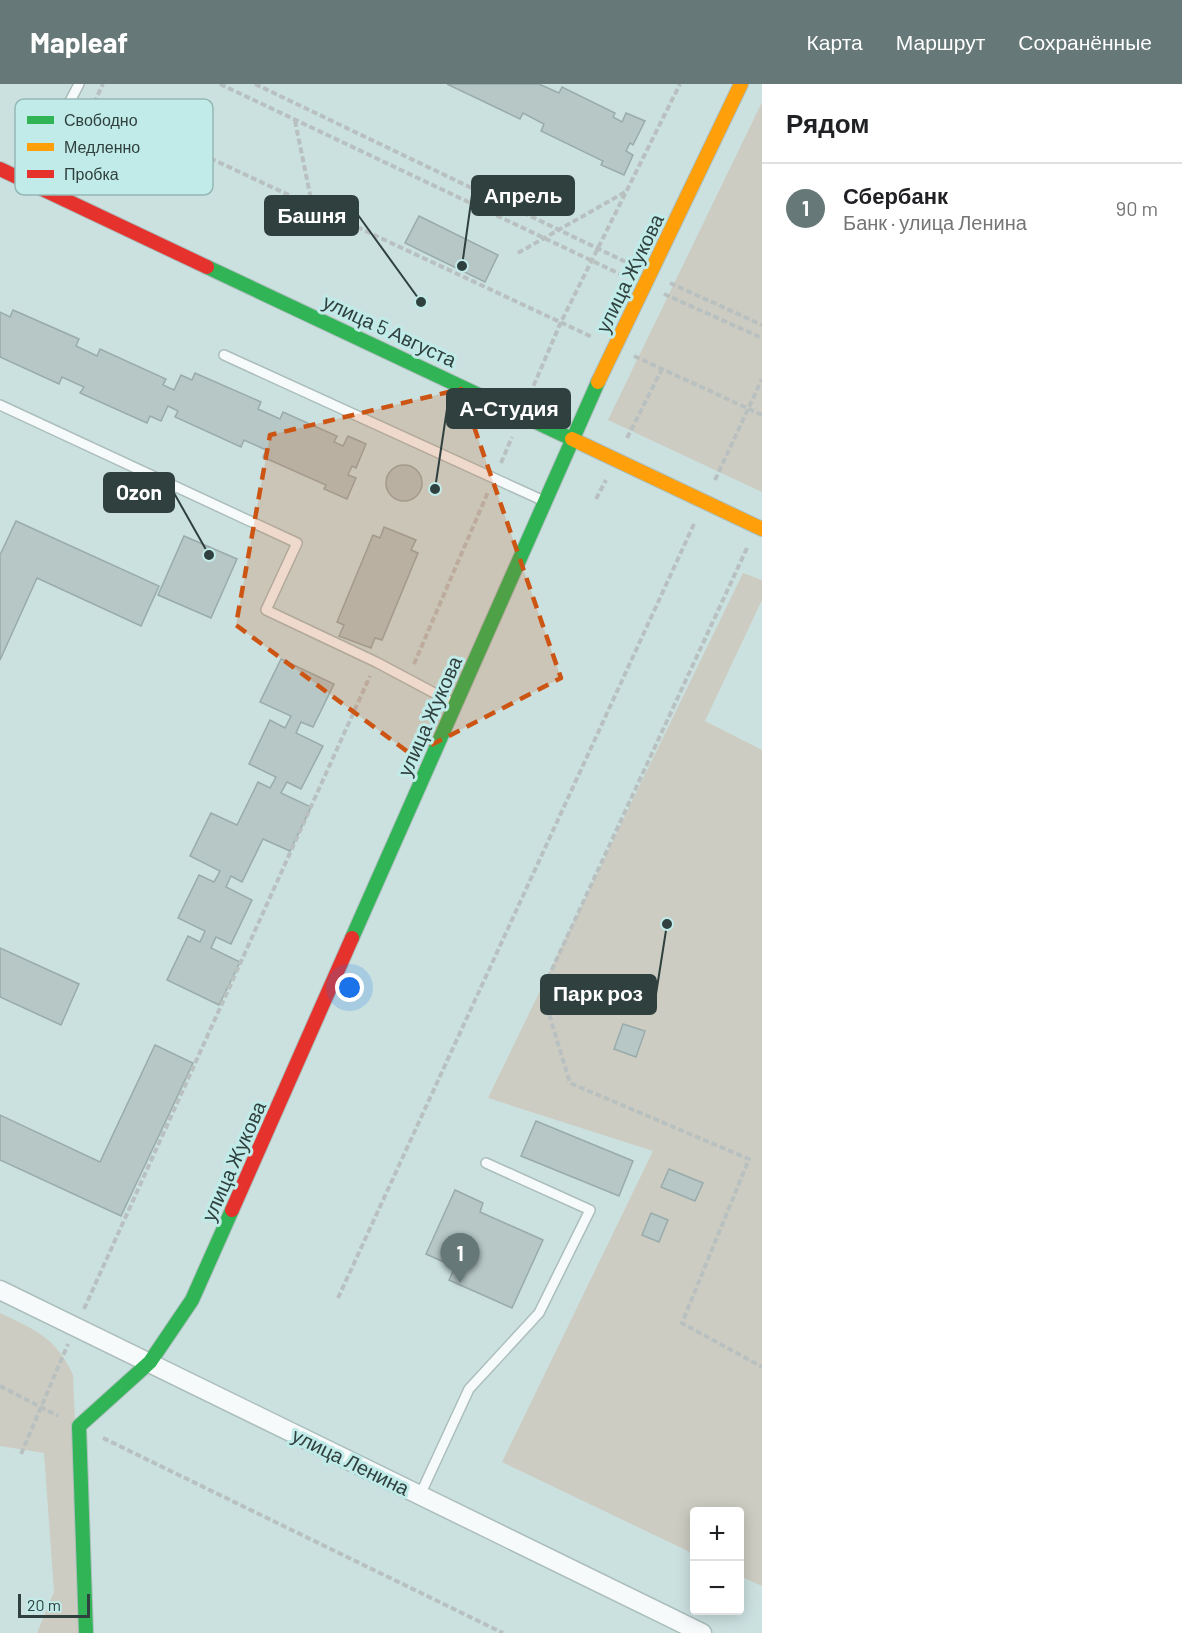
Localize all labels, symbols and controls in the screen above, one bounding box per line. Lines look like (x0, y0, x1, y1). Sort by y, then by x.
text: Mapleaf (30, 25, 128, 59)
text: Карта (807, 29, 863, 54)
text: Маршрут (896, 29, 985, 54)
text: Сохранённые (1018, 29, 1152, 54)
legend (15, 99, 213, 195)
text: Рядом (786, 107, 869, 138)
text: Свободно (64, 110, 138, 129)
text: Медленно (64, 137, 140, 156)
text: Пробка (64, 164, 119, 183)
callout: Апрель (472, 176, 574, 215)
text: Апрель (484, 182, 562, 207)
text: Сбербанк (843, 182, 948, 208)
callout: Башня (265, 196, 358, 235)
text: 1 (802, 196, 809, 220)
text: 90 m (1116, 196, 1158, 220)
text: Башня (277, 202, 347, 227)
street label: улица Жукова (590, 209, 668, 336)
text: Банк · улица Ленина (843, 210, 1027, 234)
street label: улица 5 Августа (320, 289, 461, 372)
callout: А-Студия (447, 389, 570, 428)
text: А-Студия (459, 395, 559, 420)
callout: Ozon (104, 473, 174, 512)
text: Ozon (116, 479, 162, 504)
street label: улица Жукова (392, 651, 467, 780)
your location (335, 973, 364, 1002)
callout: Парк роз (541, 975, 656, 1014)
text: Парк роз (553, 980, 643, 1005)
street label: улица Жукова (196, 1096, 271, 1225)
pin: 1 (440, 1234, 480, 1283)
street label: улица Ленина (288, 1422, 414, 1500)
map controls (690, 1507, 744, 1615)
button: + (690, 1507, 744, 1561)
button: − (690, 1561, 744, 1615)
scale bar (18, 1591, 90, 1618)
text: 20 m (27, 1595, 61, 1614)

